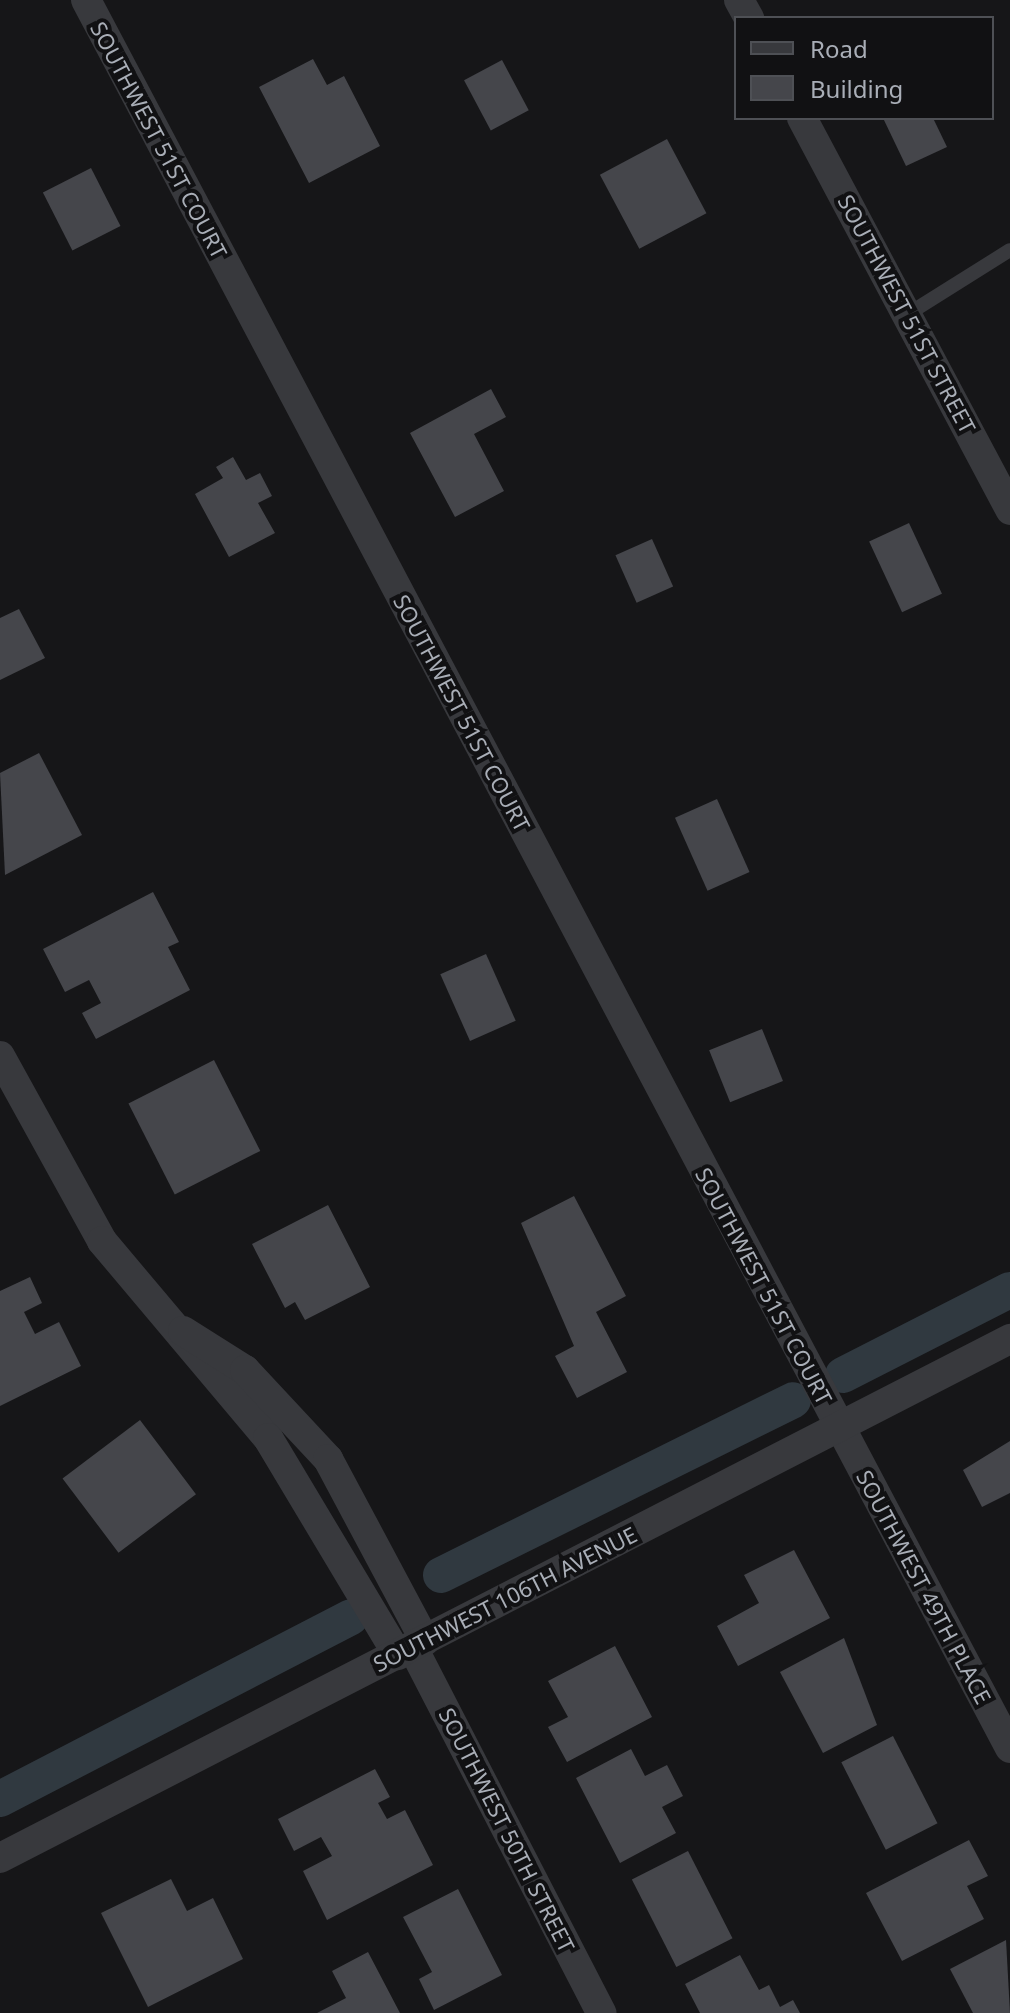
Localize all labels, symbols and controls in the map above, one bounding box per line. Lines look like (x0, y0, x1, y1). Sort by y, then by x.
legend (734, 16, 994, 120)
street label: SOUTHWEST 51ST COURT (85, 17, 233, 263)
text: Road (810, 32, 868, 65)
text: Building (810, 72, 903, 105)
street label: SOUTHWEST 51ST STREET (833, 190, 981, 438)
street label: SOUTHWEST 51ST COURT (388, 590, 536, 836)
street label: SOUTHWEST 51ST COURT (690, 1163, 838, 1409)
street label: SOUTHWEST 49TH PLACE (851, 1466, 997, 1708)
street label: SOUTHWEST 106TH AVENUE (369, 1521, 641, 1677)
street label: SOUTHWEST 50TH STREET (434, 1703, 580, 1957)

